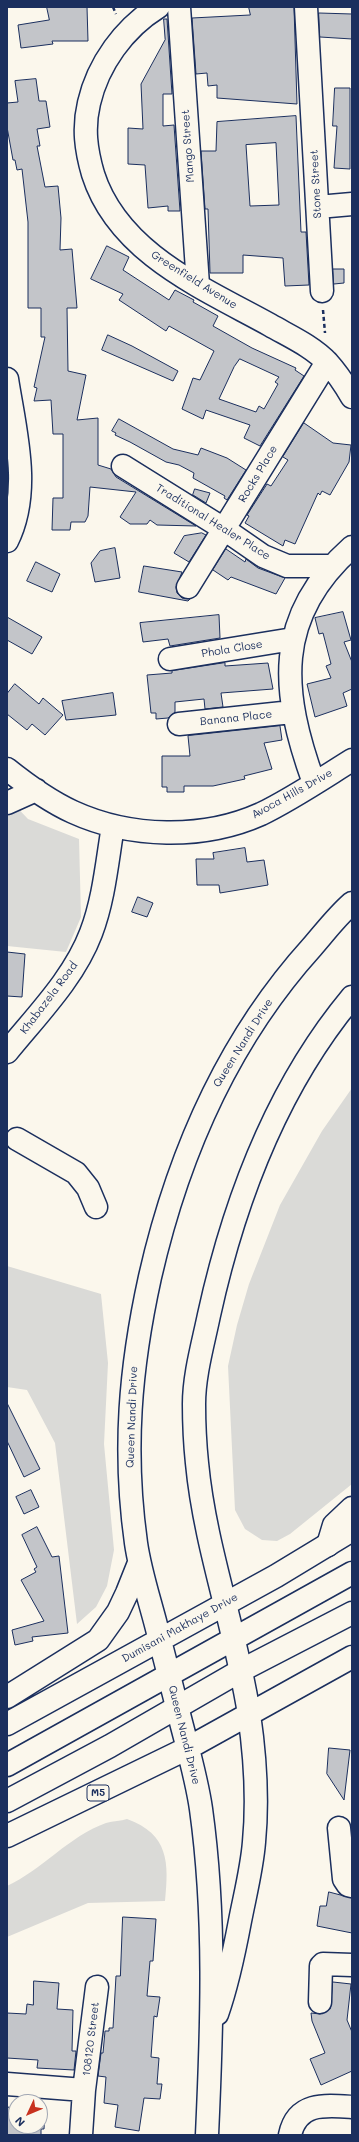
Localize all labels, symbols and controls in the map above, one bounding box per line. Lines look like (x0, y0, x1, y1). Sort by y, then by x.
street label: Mango Street (179, 109, 197, 183)
street label: Stone Street (308, 149, 324, 219)
street label: Greenfield Avenue (148, 248, 240, 312)
street label: Rocks Place (236, 443, 280, 505)
street label: Traditional Healer Place (153, 481, 273, 563)
street label: Phola Close (200, 638, 264, 660)
street label: Banana Place (199, 708, 273, 728)
street label: Avoca Hills Drive (249, 766, 335, 822)
street label: Khabazela Road (18, 959, 80, 1037)
street label: Queen Nandi Drive (210, 996, 276, 1090)
street label: Queen Nandi Drive (124, 1366, 140, 1468)
street label: Dumisani Makhaye Drive (120, 1591, 240, 1665)
street label: Queen Nandi Drive (165, 1684, 203, 1786)
road number: M5 (87, 1785, 109, 1801)
street label: 108120 Street (80, 2001, 102, 2077)
north arrow (8, 2094, 48, 2134)
text: N (11, 2114, 28, 2130)

